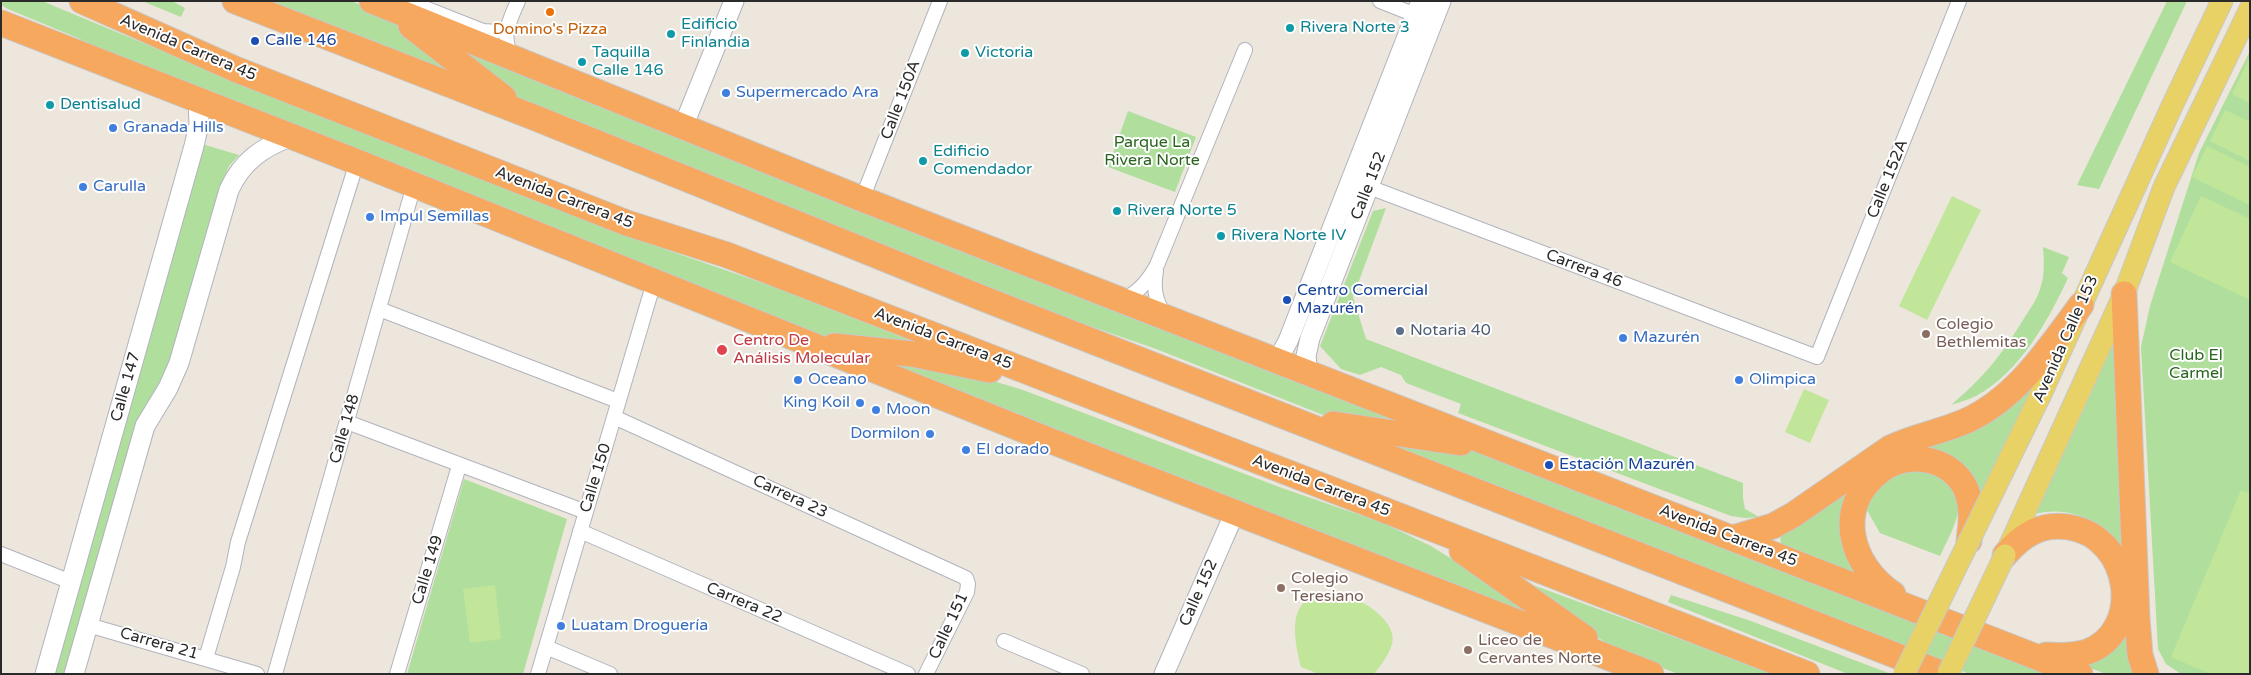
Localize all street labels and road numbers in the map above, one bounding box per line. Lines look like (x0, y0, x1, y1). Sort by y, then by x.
street label: Avenida Carrera 45 (117, 11, 259, 85)
street label: Calle 150A (877, 58, 925, 142)
street label: Calle 152A (1863, 137, 1913, 221)
street label: Calle 152 (1347, 149, 1391, 223)
street label: Avenida Carrera 45 (492, 163, 636, 233)
street label: Carrera 46 (1543, 246, 1625, 292)
street label: Avenida Calle 153 (2029, 272, 2103, 406)
street label: Avenida Carrera 45 (871, 304, 1015, 374)
street label: Calle 147 (107, 350, 145, 424)
street label: Calle 148 (326, 392, 364, 466)
street label: Calle 150 (576, 441, 616, 515)
street label: Avenida Carrera 45 (1249, 451, 1393, 521)
street label: Carrera 23 (749, 471, 831, 523)
street label: Avenida Carrera 45 (1656, 501, 1800, 571)
street label: Calle 149 (408, 533, 448, 607)
street label: Calle 152 (1176, 556, 1222, 630)
street label: Carrera 22 (703, 578, 785, 628)
street label: Calle 151 (925, 590, 973, 662)
street label: Carrera 21 (118, 624, 200, 664)

